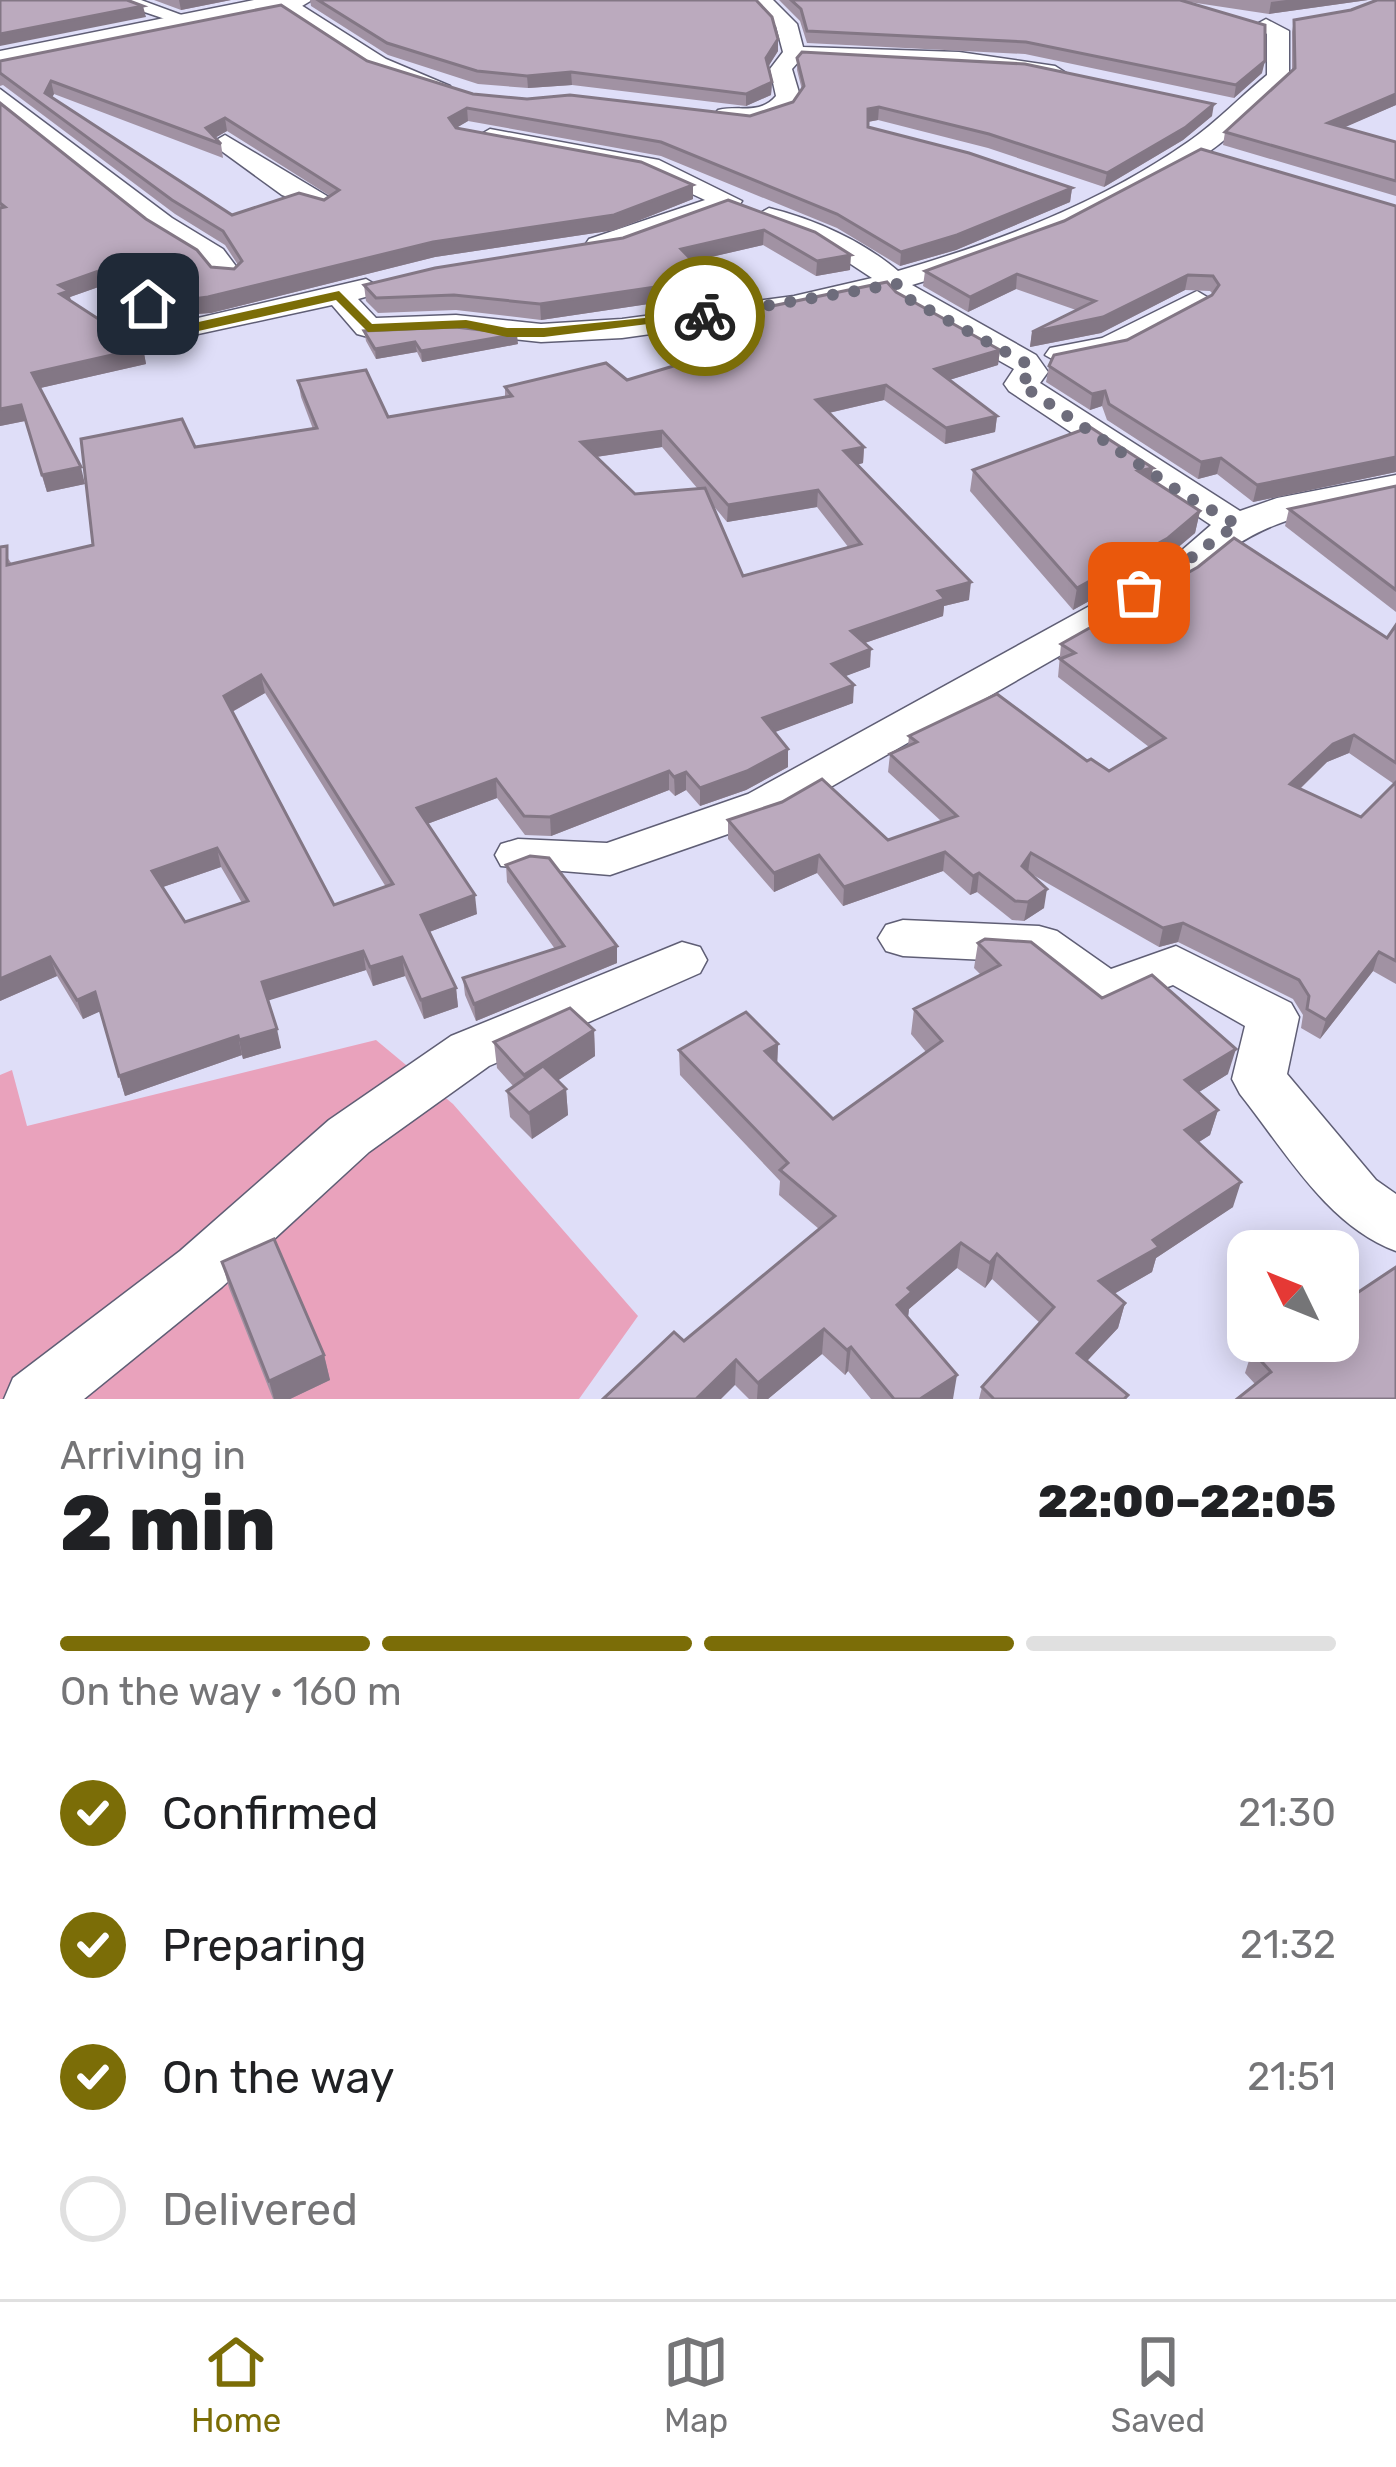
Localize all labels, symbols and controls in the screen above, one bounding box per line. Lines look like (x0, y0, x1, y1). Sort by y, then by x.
pin (97, 253, 199, 355)
courier (645, 256, 765, 376)
icon: home (115, 271, 181, 337)
icon: bike (672, 283, 738, 349)
pin (1088, 542, 1190, 644)
icon: bag (1106, 560, 1172, 626)
north arrow (1227, 1230, 1359, 1362)
map controls (1227, 1230, 1359, 1362)
text: Arriving in (60, 1433, 246, 1479)
text: 22:00–22:05 (1038, 1475, 1336, 1528)
text: 2 min (60, 1477, 276, 1570)
text: On the way · 160 m (60, 1669, 402, 1715)
icon: check (60, 1780, 126, 1846)
text: Confirmed (162, 1787, 379, 1840)
text: 21:30 (1238, 1790, 1336, 1836)
icon: check (60, 1912, 126, 1978)
text: Preparing (162, 1919, 367, 1972)
text: 21:32 (1240, 1922, 1336, 1968)
icon: check (60, 2044, 126, 2110)
text: On the way (162, 2051, 395, 2104)
text: 21:51 (1247, 2054, 1336, 2100)
text: Delivered (162, 2183, 358, 2236)
tab: Home (191, 2329, 281, 2440)
tab: Map (663, 2329, 729, 2440)
tab: Saved (1111, 2329, 1205, 2440)

